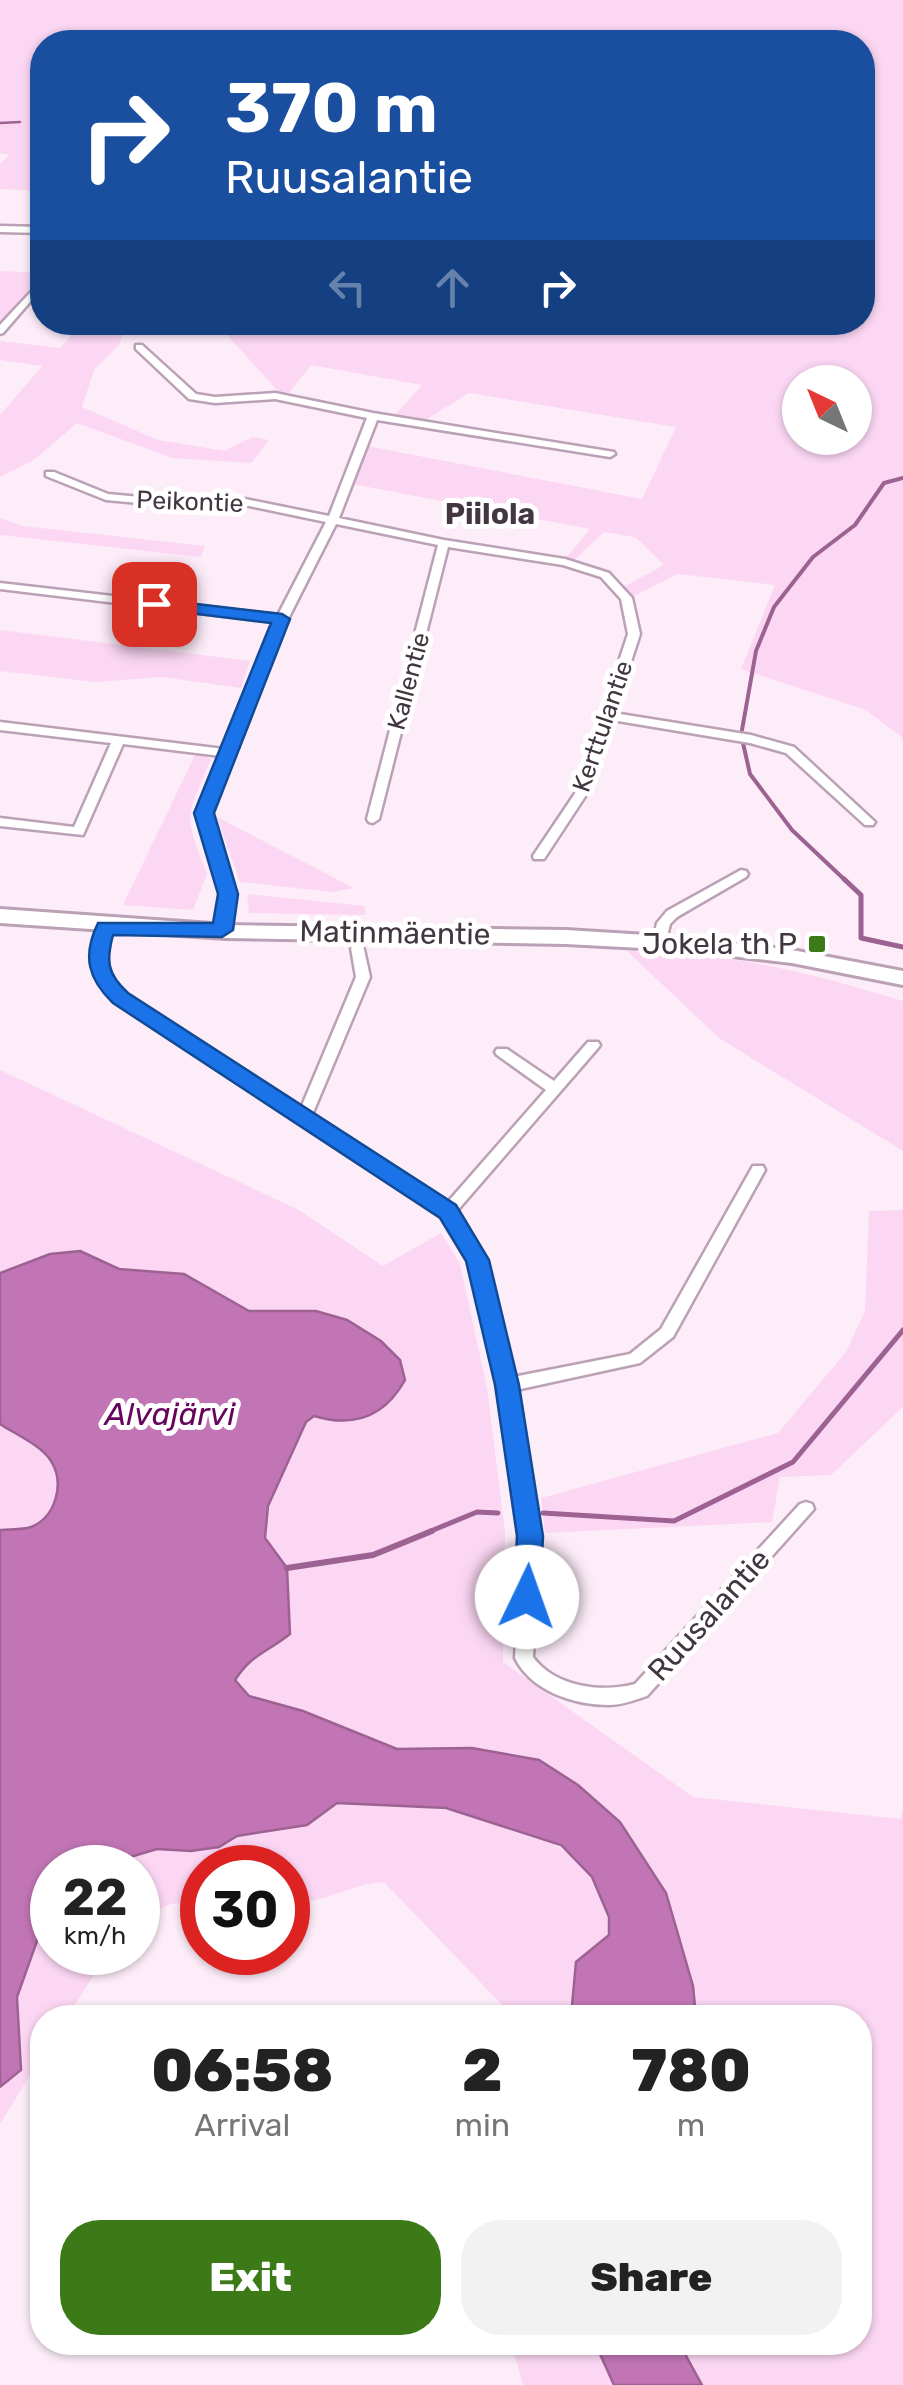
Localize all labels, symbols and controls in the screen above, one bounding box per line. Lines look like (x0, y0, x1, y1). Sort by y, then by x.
text: 370 m (225, 67, 438, 150)
icon: right (60, 70, 190, 200)
text: Ruusalantie (225, 151, 473, 204)
icon: left (320, 260, 375, 315)
icon: ahead (425, 260, 480, 315)
icon: right (530, 260, 585, 315)
north arrow (782, 365, 872, 455)
map controls (782, 365, 872, 455)
street label: Peikontie (136, 485, 244, 518)
district label: Piilola (445, 496, 535, 532)
pin (112, 562, 197, 647)
icon: arrive (127, 577, 182, 632)
street label: Kallentie (382, 629, 435, 733)
street label: Kerttulantie (566, 657, 638, 796)
street label: Matinmäentie (299, 913, 491, 953)
place label: Jokela th P (642, 926, 797, 962)
marker: Jokela th P (806, 933, 828, 955)
water label: Alvajärvi (103, 1395, 236, 1433)
street label: Ruusalantie (640, 1542, 778, 1688)
position arrow (475, 1545, 579, 1649)
speed limit sign: 30 (180, 1845, 310, 1975)
text: 22 (63, 1868, 128, 1928)
text: km/h (64, 1921, 126, 1950)
text: 06:58 (151, 2035, 333, 2106)
text: 2 (462, 2035, 503, 2106)
text: 780 (631, 2035, 751, 2106)
text: Arrival (194, 2106, 290, 2144)
text: min (455, 2106, 510, 2144)
text: m (677, 2106, 705, 2144)
button: Exit (60, 2220, 441, 2335)
button: Share (461, 2220, 842, 2335)

